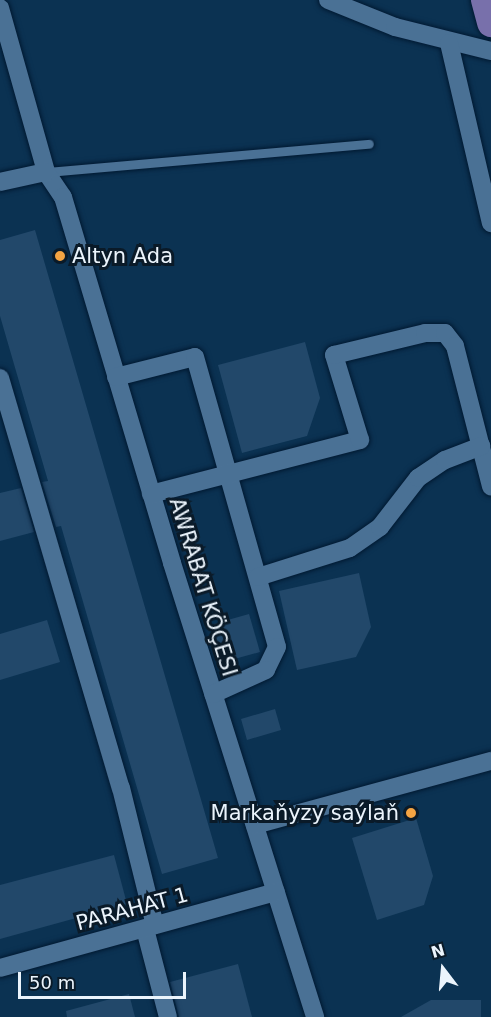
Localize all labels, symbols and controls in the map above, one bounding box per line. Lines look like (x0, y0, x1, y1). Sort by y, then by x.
place label: Altyn Ada (72, 243, 173, 269)
marker: Altyn Ada (53, 249, 67, 263)
street label: AWRABAT KÖÇESI (164, 495, 242, 679)
place label: Markaňyzy saýlaň (211, 800, 399, 826)
marker: Markaňyzy saýlaň (404, 806, 418, 820)
street label: PARAHAT 1 (73, 882, 191, 936)
north arrow (413, 939, 473, 999)
text: N (429, 940, 447, 962)
scale bar (21, 960, 189, 998)
text: 50 m (29, 972, 75, 993)

